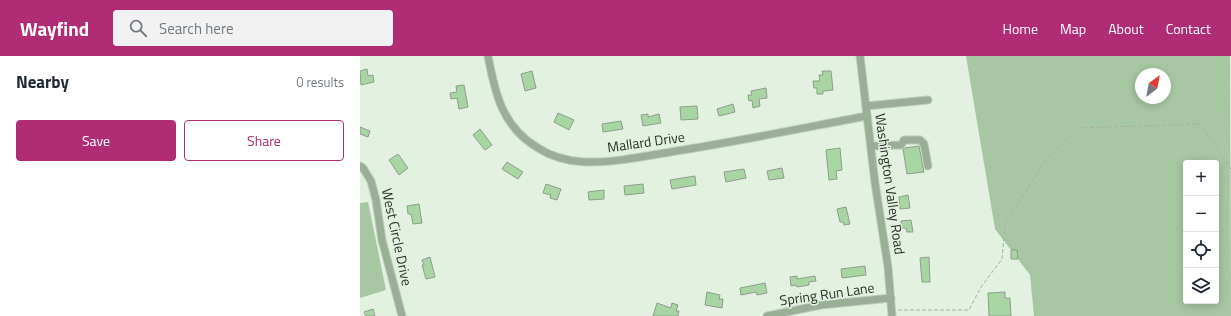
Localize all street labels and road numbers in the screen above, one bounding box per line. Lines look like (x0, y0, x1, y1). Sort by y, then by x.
street label: Washington Valley Road (870, 112, 911, 256)
street label: Mallard Drive (606, 126, 686, 157)
street label: West Circle Drive (377, 186, 418, 288)
street label: Spring Run Lane (778, 276, 876, 311)

